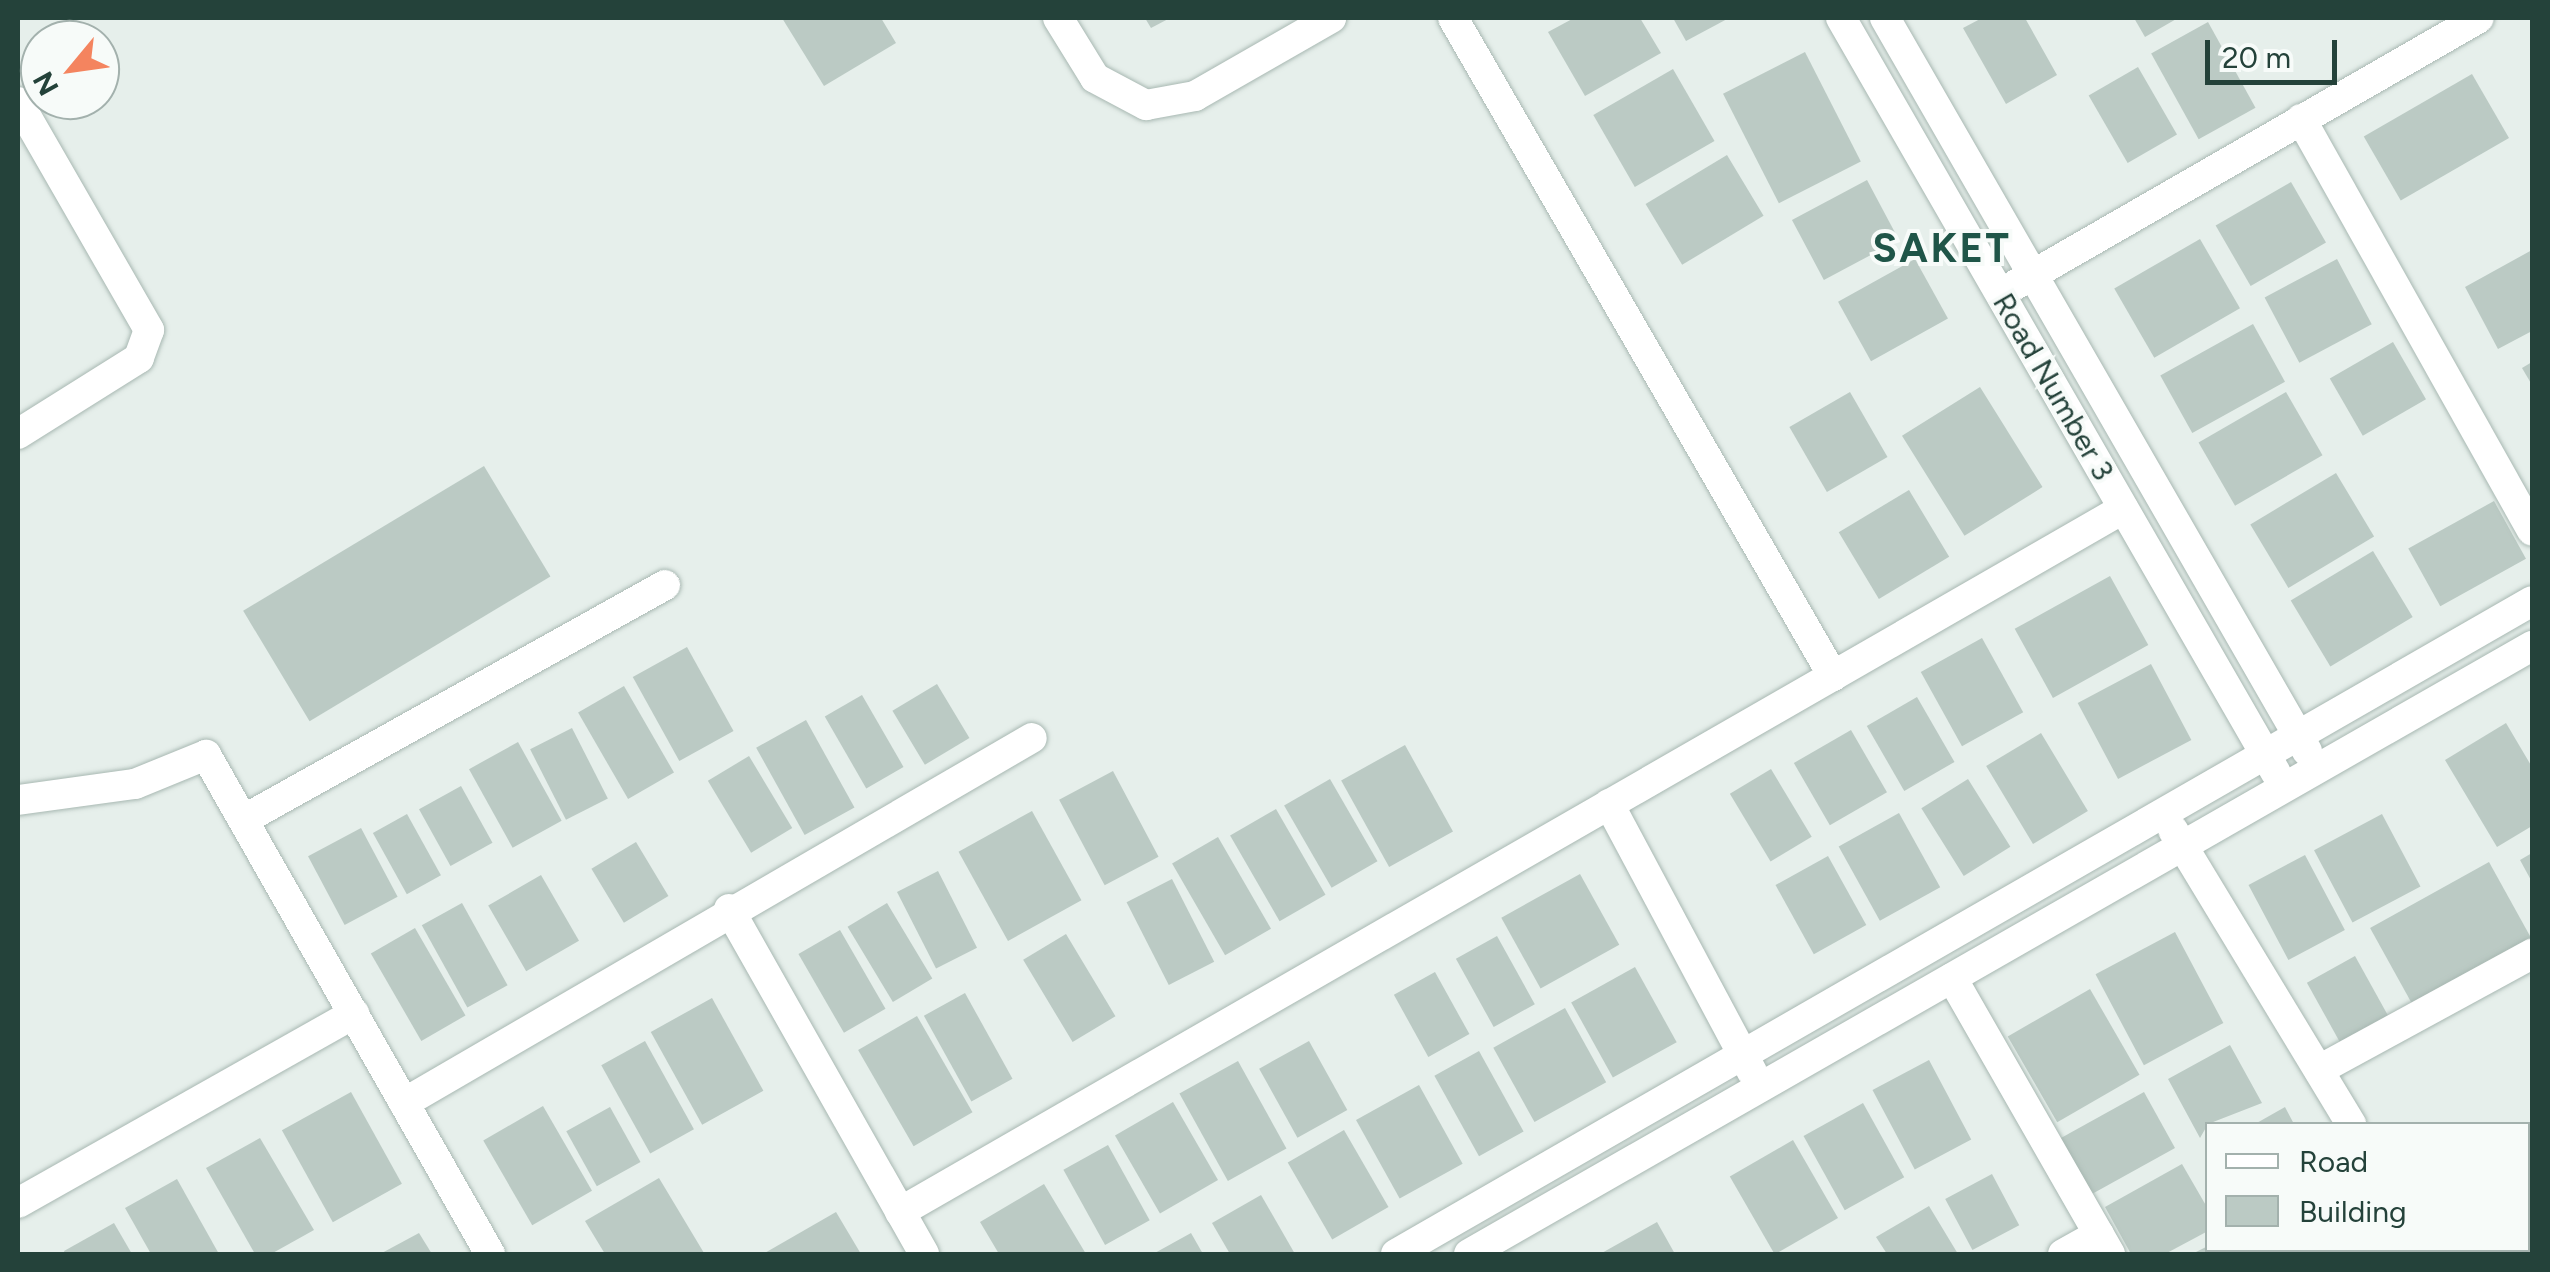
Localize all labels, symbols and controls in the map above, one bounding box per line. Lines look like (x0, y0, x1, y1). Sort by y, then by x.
north arrow (20, 20, 120, 120)
scale bar (2210, 20, 2342, 82)
text: 20 m (2222, 39, 2291, 76)
text: N (25, 66, 66, 101)
district label: SAKET (1873, 224, 2011, 272)
street label: Road Number 3 (1985, 287, 2121, 487)
legend (2205, 1122, 2530, 1252)
text: Road (2299, 1143, 2368, 1180)
text: Building (2299, 1193, 2407, 1230)

